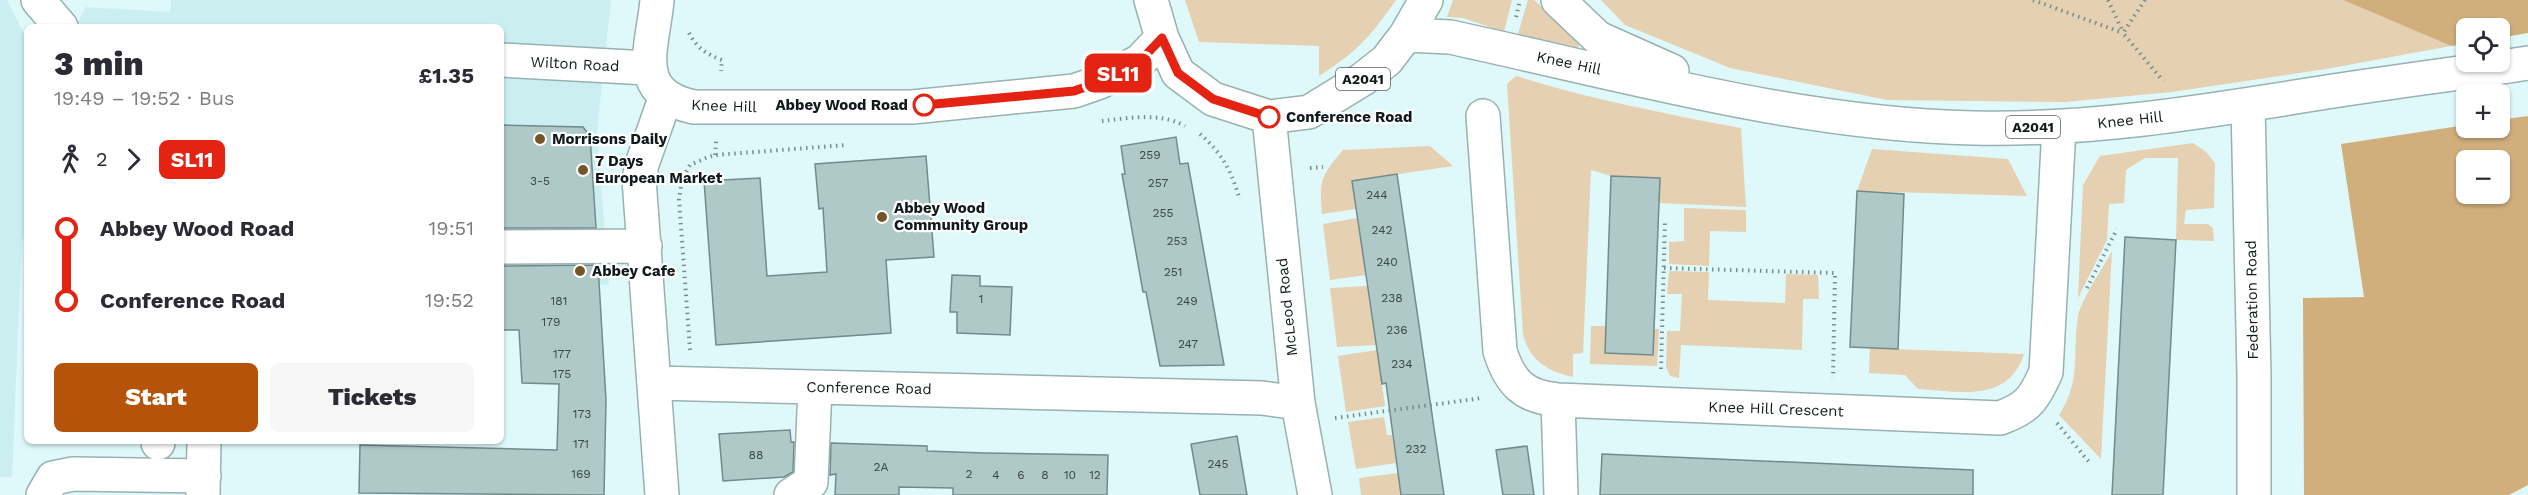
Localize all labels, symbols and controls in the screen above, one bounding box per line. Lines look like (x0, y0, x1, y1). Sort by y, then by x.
map controls (2456, 18, 2510, 204)
button: locate (2456, 18, 2510, 72)
text: 3 min (54, 44, 144, 83)
street label: Knee Hill (1535, 47, 1603, 79)
street label: Wilton Road (530, 53, 620, 75)
line badge: SL11 (1076, 54, 1160, 92)
text: SL11 (1097, 61, 1139, 86)
text: £1.35 (419, 63, 474, 88)
road number: A2041 (1336, 68, 1390, 90)
button: + (2456, 84, 2510, 138)
text: 19:49 – 19:52 · Bus (54, 86, 235, 110)
marker: Abbey Wood Road (913, 94, 935, 116)
street label: Knee Hill (691, 96, 758, 116)
place label: Abbey Wood Road (775, 96, 908, 114)
marker: Conference Road (1258, 106, 1280, 128)
place label: Conference Road (1286, 108, 1412, 126)
street label: Knee Hill (2096, 108, 2164, 132)
road number: A2041 (2006, 116, 2060, 138)
place label: Morrisons Daily (552, 130, 668, 148)
marker: Morrisons Daily (533, 132, 547, 146)
icon: walk (54, 143, 87, 176)
icon: forward (117, 143, 150, 176)
text: 2 (96, 147, 108, 171)
text: SL11 (171, 147, 213, 172)
house number: 259 (1139, 148, 1161, 162)
button: − (2456, 150, 2510, 204)
place label: 7 Days European Market (595, 152, 723, 187)
marker: 7 Days European Market (576, 163, 590, 177)
house number: 3-5 (530, 174, 550, 188)
house number: 257 (1148, 176, 1169, 190)
house number: 244 (1366, 188, 1388, 202)
place label: Abbey Wood Community Group (894, 199, 1028, 234)
house number: 255 (1153, 206, 1173, 220)
marker: Abbey Wood Community Group (875, 210, 889, 224)
text: Abbey Wood Road (100, 216, 294, 241)
text: 19:51 (429, 216, 474, 240)
house number: 242 (1372, 223, 1392, 237)
house number: 253 (1167, 234, 1187, 248)
street label: Federation Road (2242, 240, 2262, 360)
house number: 240 (1376, 255, 1398, 269)
street label: McLeod Road (1273, 257, 1301, 357)
place label: Abbey Cafe (592, 262, 676, 280)
marker: Abbey Cafe (573, 264, 587, 278)
house number: 251 (1164, 265, 1182, 279)
text: Conference Road (100, 288, 285, 313)
text: 19:52 (425, 288, 474, 312)
house number: 238 (1381, 291, 1403, 305)
house number: 1 (979, 292, 983, 306)
house number: 181 (551, 294, 567, 308)
house number: 249 (1176, 294, 1198, 308)
house number: 179 (542, 315, 560, 329)
house number: 236 (1386, 323, 1408, 337)
house number: 247 (1178, 337, 1198, 351)
house number: 177 (553, 347, 571, 361)
house number: 234 (1391, 357, 1413, 371)
button: Start (54, 363, 258, 432)
button: Tickets (270, 363, 474, 432)
house number: 175 (553, 367, 571, 381)
street label: Conference Road (806, 378, 932, 398)
street label: Knee Hill Crescent (1708, 398, 1845, 420)
house number: 173 (573, 407, 591, 421)
house number: 171 (573, 437, 589, 451)
house number: 232 (1406, 442, 1427, 456)
house number: 88 (749, 448, 763, 462)
house number: 245 (1208, 457, 1228, 471)
house number: 2A (874, 460, 889, 474)
house number: 169 (571, 467, 591, 481)
house number: 2 (966, 467, 973, 481)
house number: 4 (992, 468, 1000, 482)
house number: 6 (1017, 468, 1025, 482)
house number: 8 (1041, 468, 1049, 482)
house number: 10 (1064, 468, 1076, 482)
house number: 12 (1089, 468, 1101, 482)

